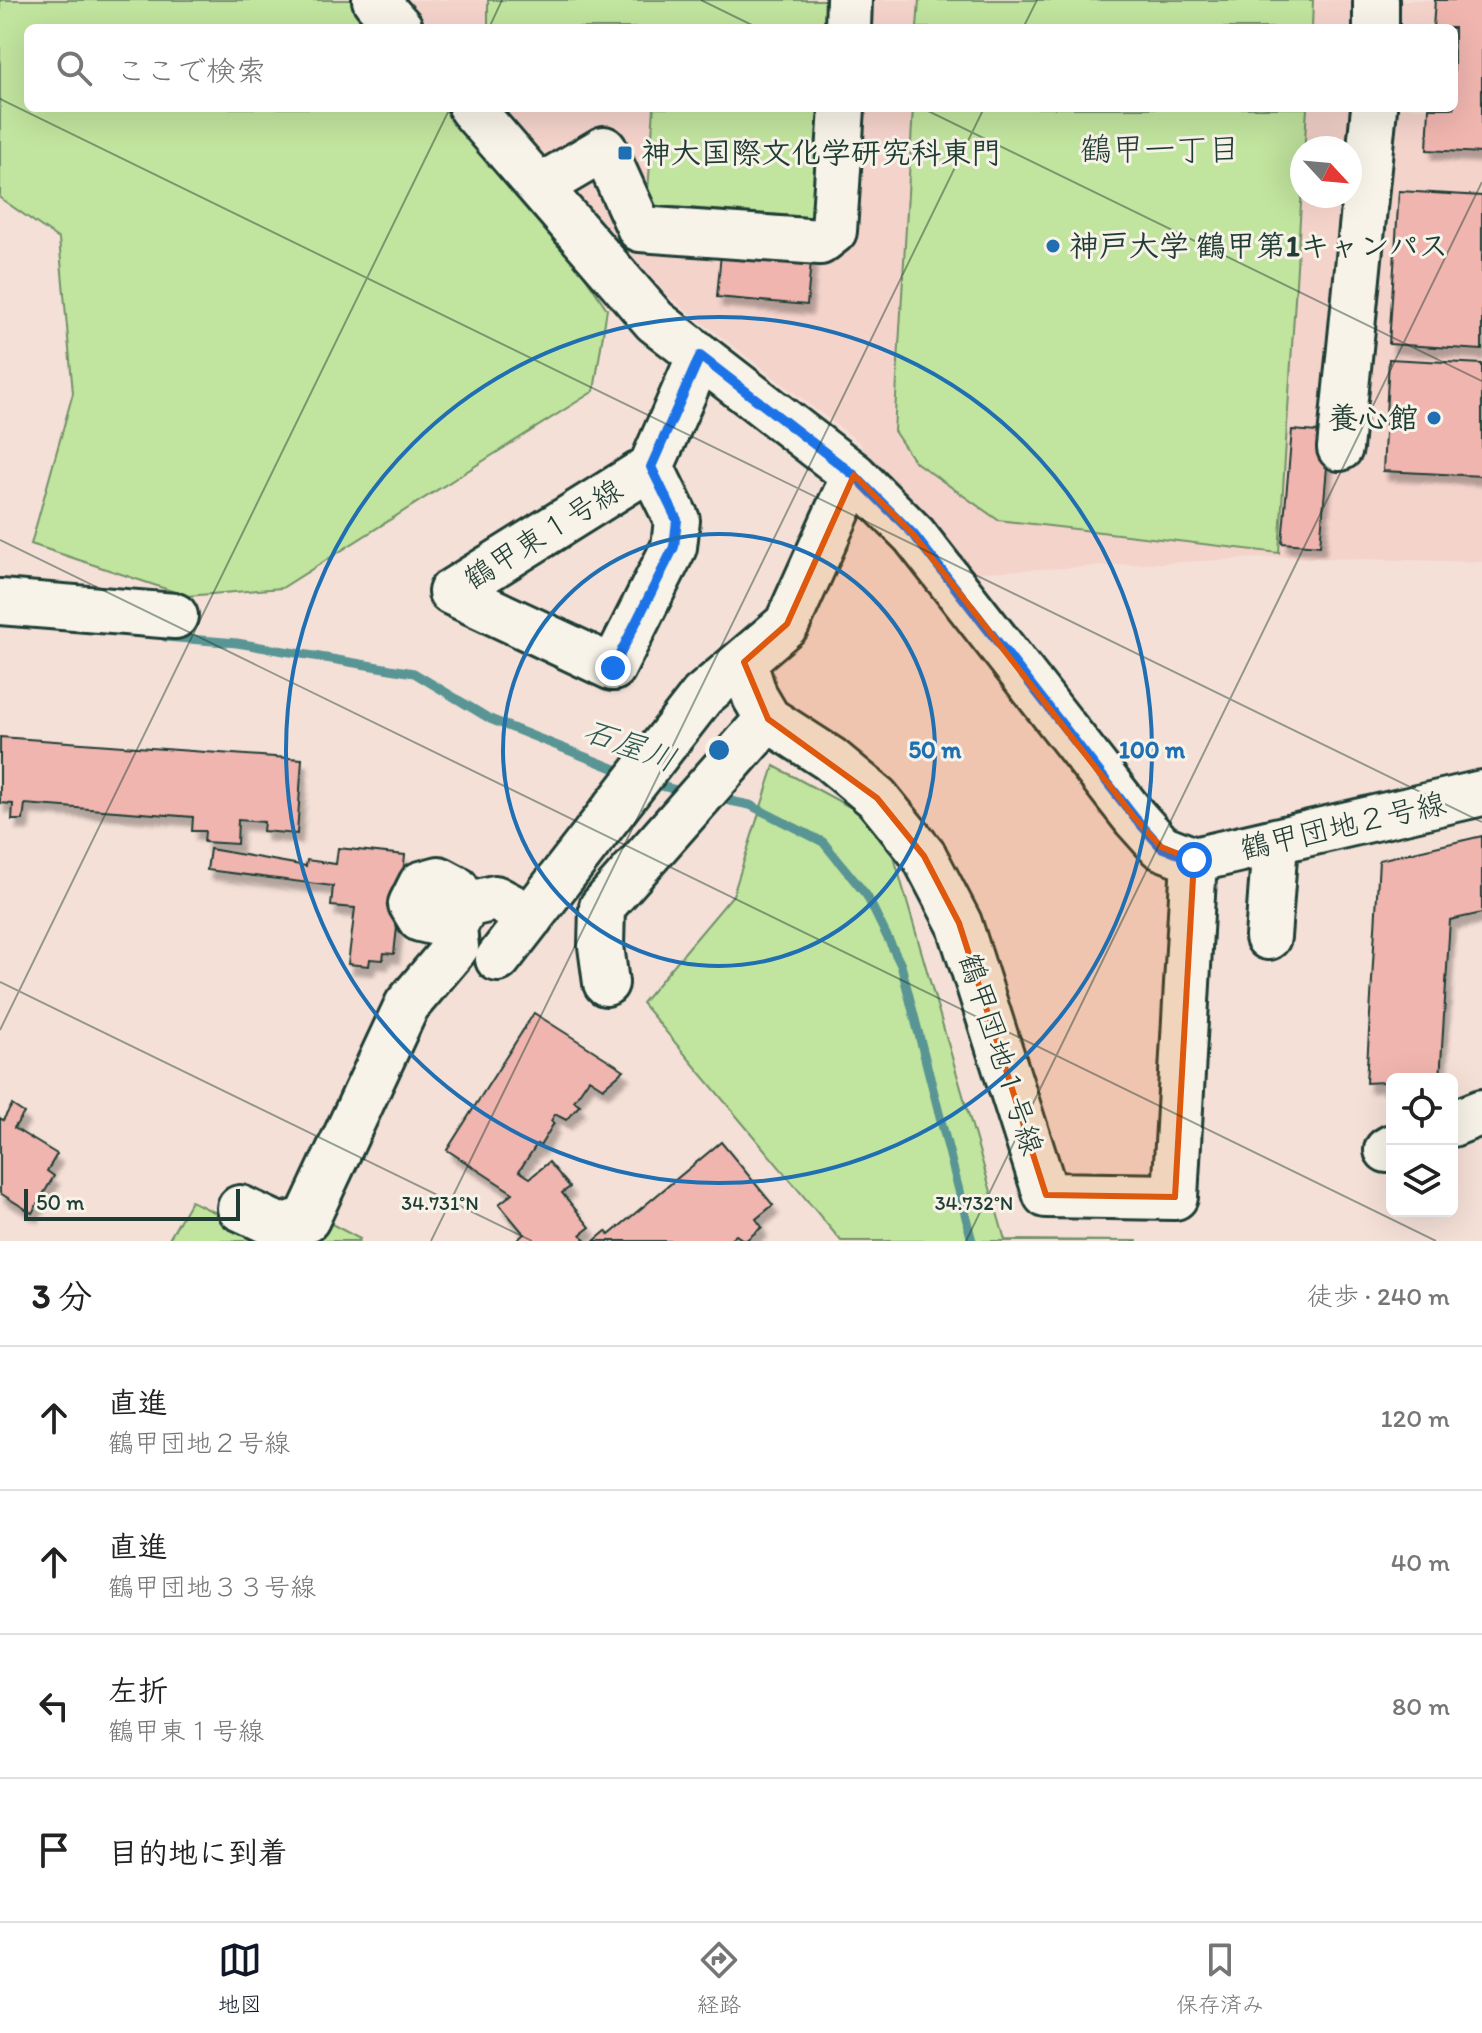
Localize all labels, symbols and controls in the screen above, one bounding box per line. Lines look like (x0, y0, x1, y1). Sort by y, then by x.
search box (24, 24, 1458, 112)
icon: search (52, 46, 96, 90)
text: ここで検索 (116, 52, 266, 89)
district label: 鶴甲一丁目 (1080, 130, 1240, 168)
place label: 神大国際文化学研究科東門 (641, 134, 1001, 171)
north arrow (1290, 136, 1362, 208)
marker: 神大国際文化学研究科東門 (616, 144, 634, 162)
place label: 神戸大学 鶴甲第1キャンパス (1069, 227, 1448, 264)
marker: 神戸大学 鶴甲第1キャンパス (1044, 237, 1062, 255)
place label: 養心館 (1328, 399, 1418, 436)
marker: 養心館 (1425, 409, 1443, 427)
street label: 鶴甲東１号線 (457, 470, 629, 597)
route end (595, 650, 631, 686)
water label: 石屋川 (578, 711, 682, 779)
text: 50 m (909, 735, 962, 764)
text: 100 m (1119, 735, 1186, 764)
centre of rings (705, 736, 733, 764)
street label: 鶴甲団地２号線 (1236, 784, 1449, 867)
route start (1176, 842, 1212, 878)
street label: 鶴甲団地１号線 (951, 948, 1052, 1159)
map controls (1386, 1073, 1458, 1217)
button: locate (1386, 1073, 1458, 1145)
button: layers (1386, 1145, 1458, 1217)
scale bar (24, 1185, 240, 1221)
text: 50 m (36, 1189, 85, 1216)
text: 34.731°N (401, 1191, 479, 1215)
text: 34.732°N (935, 1191, 1013, 1215)
text: 3 分 (32, 1276, 92, 1317)
text: 徒歩 · 240 m (1307, 1280, 1450, 1312)
text: 直進 (108, 1384, 168, 1421)
icon: ahead (32, 1396, 76, 1440)
text: 120 m (1381, 1402, 1450, 1434)
text: 鶴甲団地２号線 (108, 1427, 290, 1459)
text: 直進 (108, 1528, 168, 1565)
icon: ahead (32, 1540, 76, 1584)
text: 40 m (1391, 1546, 1450, 1578)
text: 鶴甲団地３３号線 (108, 1571, 316, 1603)
text: 左折 (108, 1672, 168, 1709)
icon: left (32, 1684, 76, 1728)
text: 80 m (1392, 1690, 1450, 1722)
text: 鶴甲東１号線 (108, 1715, 264, 1747)
icon: arrive (32, 1828, 76, 1872)
text: 目的地に到着 (108, 1834, 288, 1871)
tab: 地図 (218, 1938, 262, 2018)
tab: 経路 (697, 1938, 741, 2018)
tab: 保存済み (1176, 1938, 1264, 2018)

